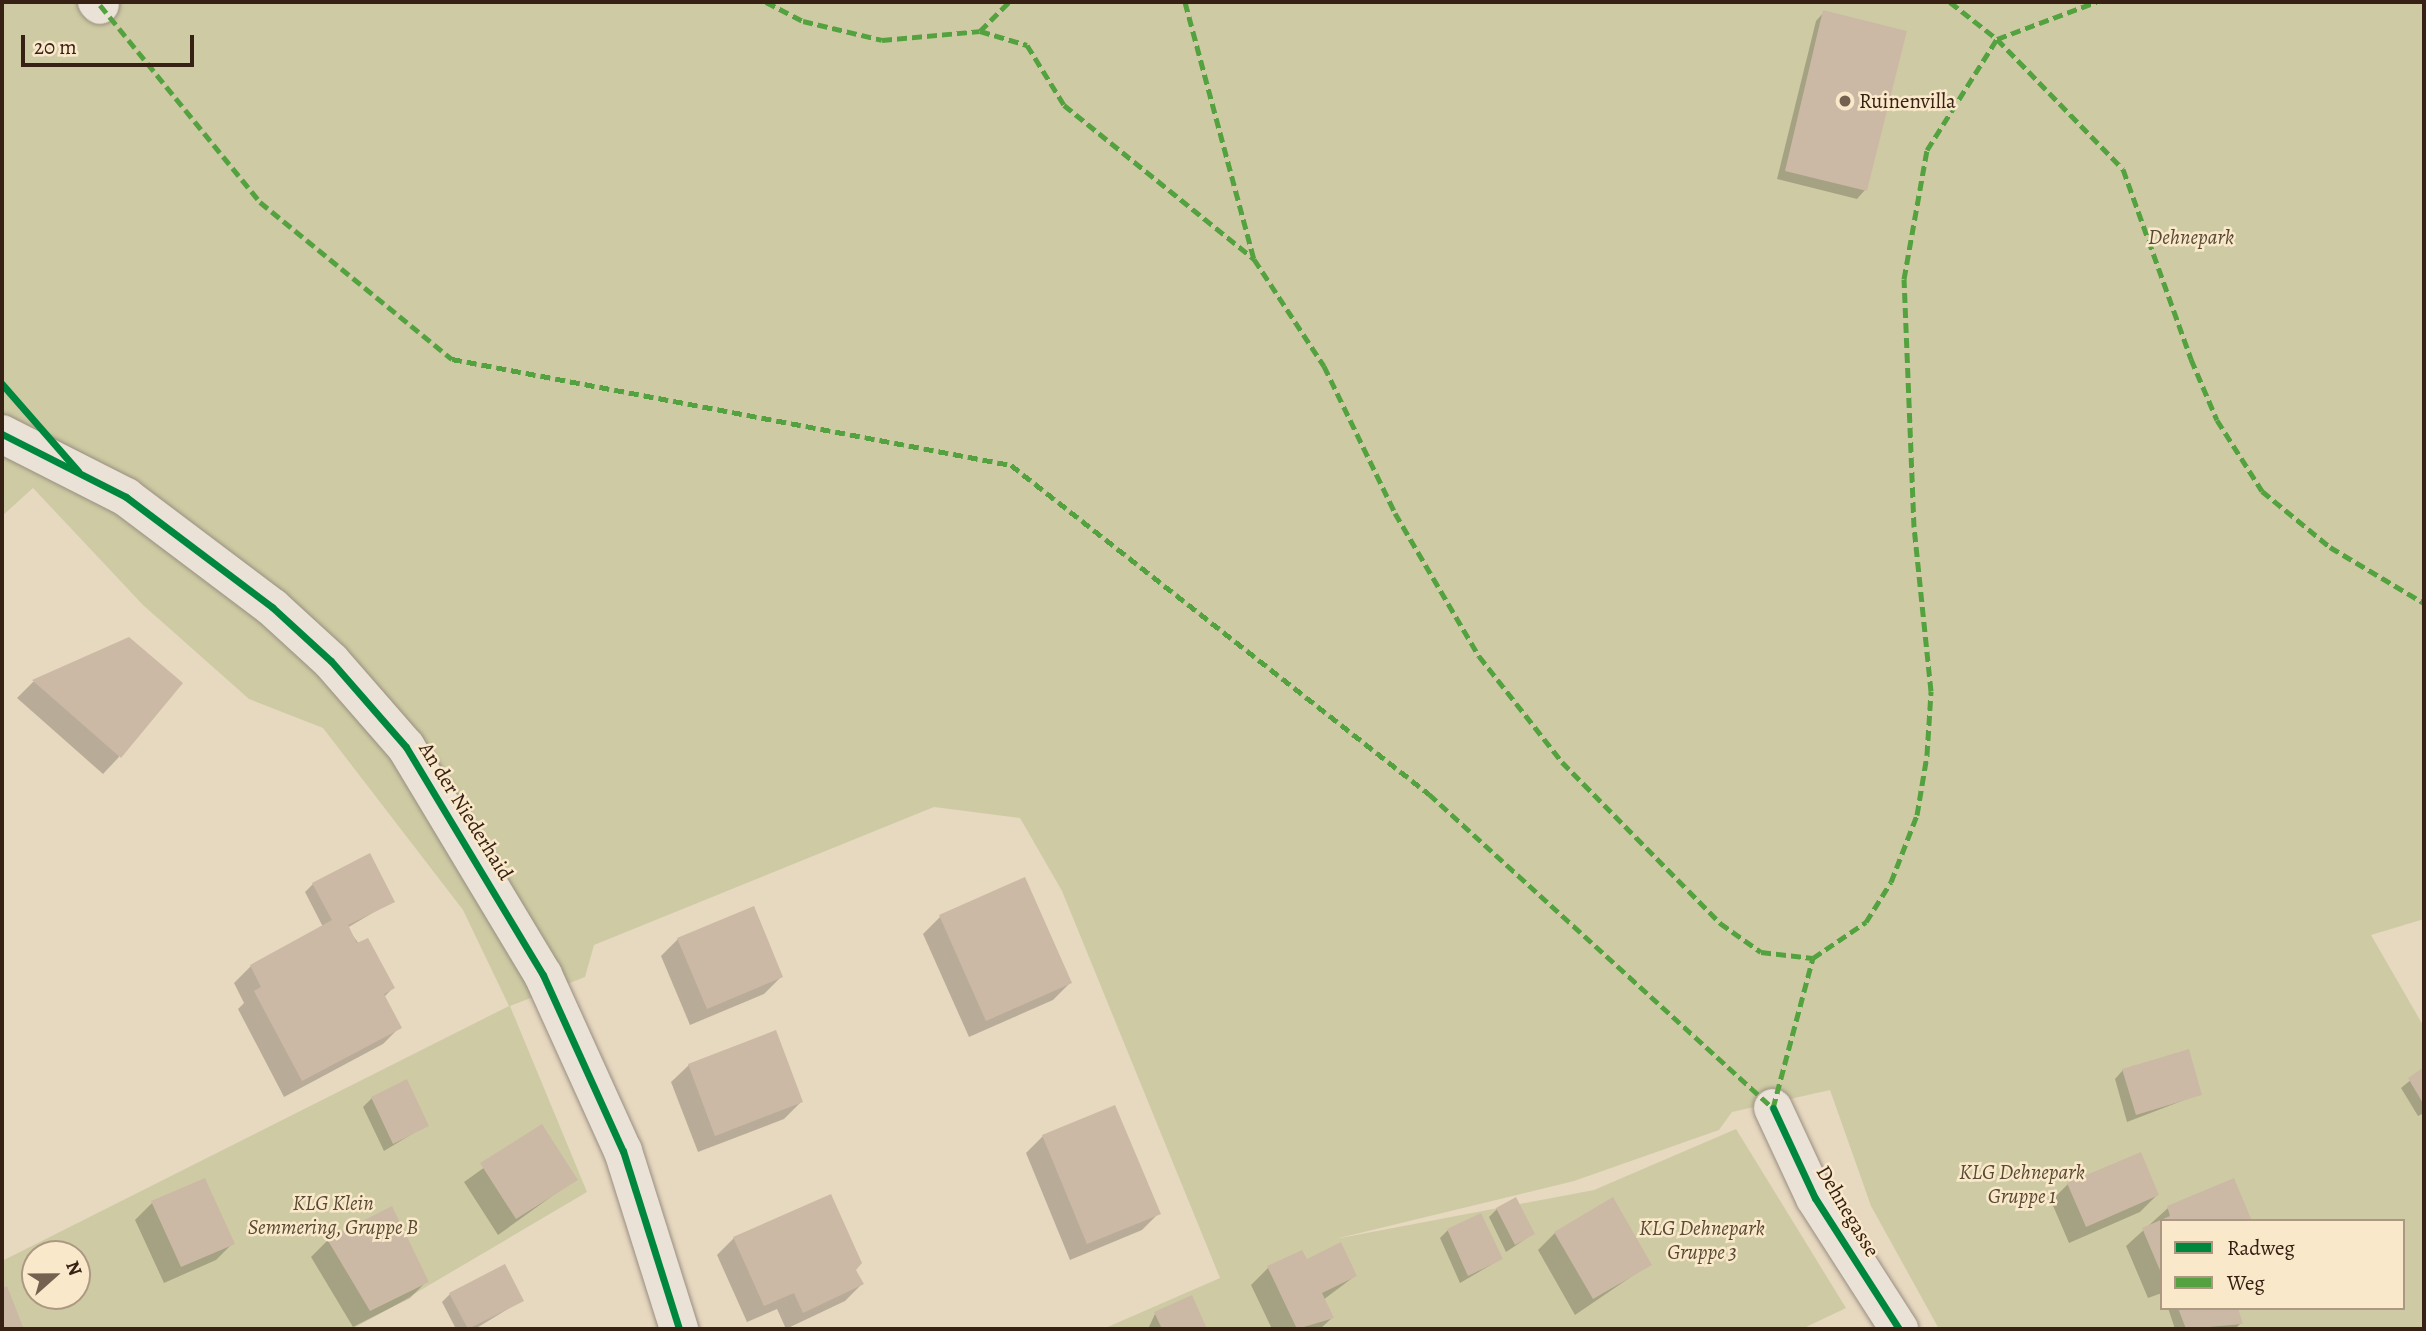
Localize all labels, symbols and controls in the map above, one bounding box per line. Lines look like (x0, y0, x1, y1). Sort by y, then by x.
scale bar (24, 21, 198, 65)
text: 20 m (34, 33, 77, 61)
place label: Ruinenvilla (1859, 88, 1956, 114)
marker: Ruinenvilla (1837, 93, 1853, 109)
park label: Dehnepark (2148, 224, 2234, 250)
street label: An der Niederhaid (414, 738, 518, 884)
park label: KLG Dehnepark Gruppe 1 (1959, 1159, 2085, 1209)
street label: Dehnegasse (1811, 1161, 1885, 1261)
park label: KLG Klein Semmering, Gruppe B (248, 1190, 418, 1240)
park label: KLG Dehnepark Gruppe 3 (1639, 1215, 1765, 1265)
legend (2160, 1219, 2405, 1310)
text: Radweg (2227, 1234, 2295, 1262)
north arrow (21, 1240, 91, 1310)
text: N (59, 1257, 88, 1279)
text: Weg (2227, 1269, 2265, 1297)

